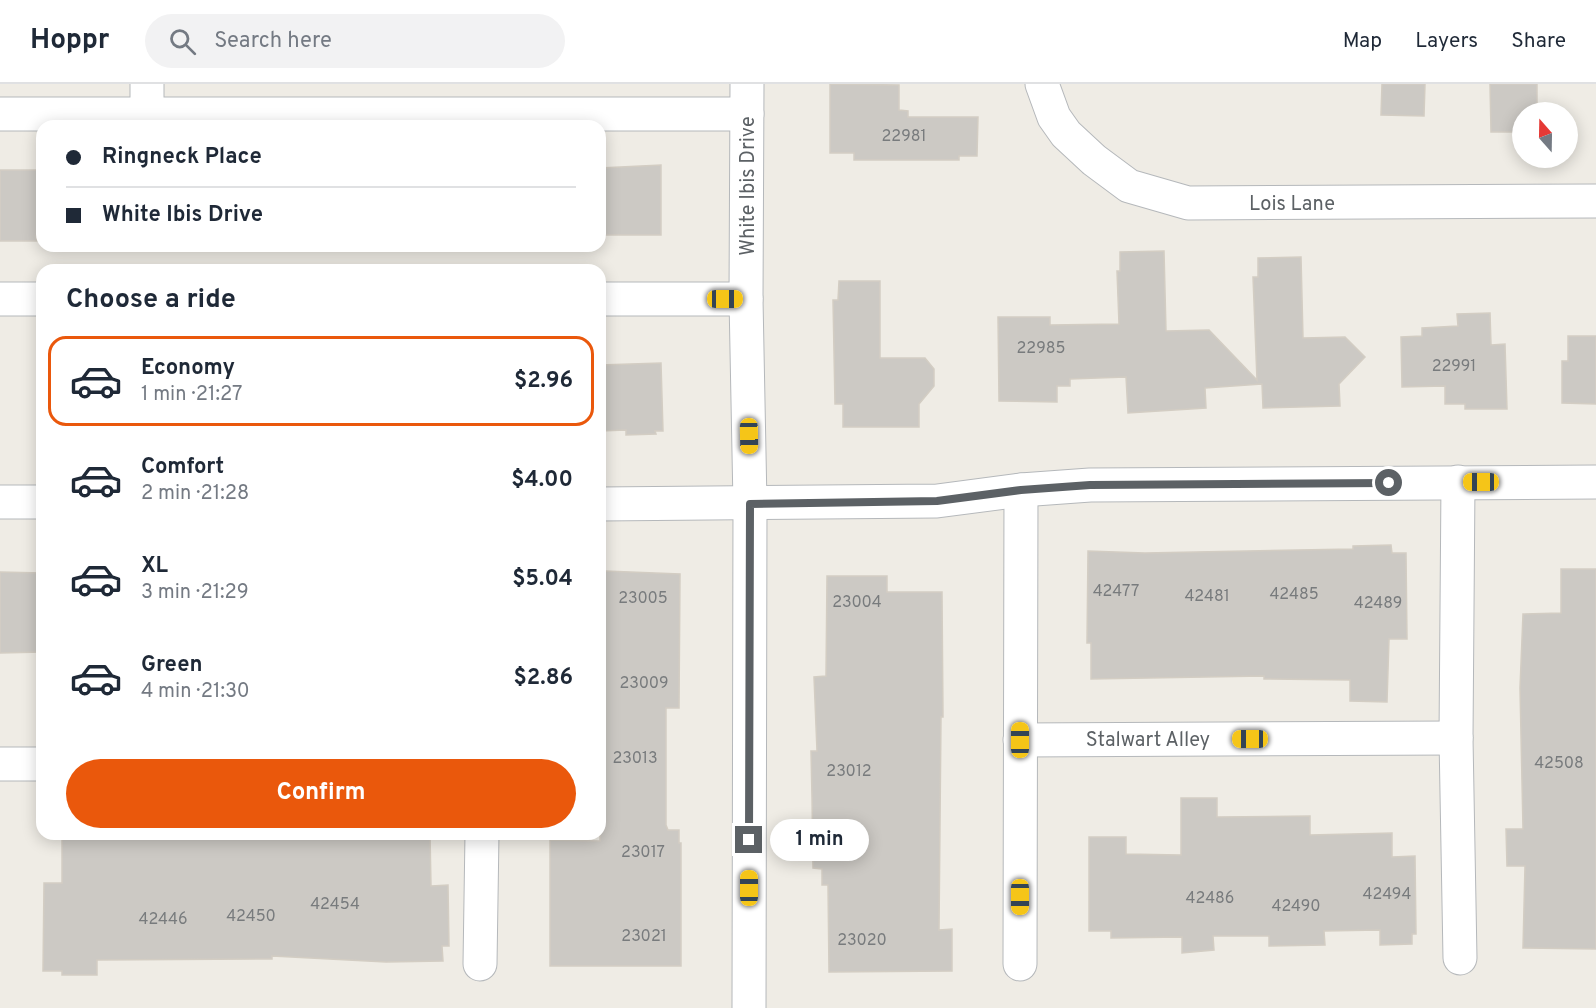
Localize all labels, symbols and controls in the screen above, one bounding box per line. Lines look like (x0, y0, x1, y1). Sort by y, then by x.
search box (145, 14, 565, 68)
text: Hoppr (30, 23, 109, 59)
icon: search (166, 25, 199, 58)
text: Search here (214, 28, 332, 55)
text: Map (1343, 28, 1382, 55)
text: Layers (1415, 28, 1478, 55)
text: Share (1511, 28, 1566, 55)
north arrow (1512, 102, 1578, 168)
map controls (1512, 102, 1578, 168)
street label: White Ibis Drive (736, 116, 762, 256)
house number: 22981 (882, 127, 926, 147)
text: Ringneck Place (102, 144, 262, 171)
street label: Lois Lane (1249, 192, 1335, 218)
text: White Ibis Drive (102, 202, 263, 229)
text: Choose a ride (66, 283, 236, 317)
car (707, 290, 743, 308)
house number: 22985 (1017, 339, 1065, 359)
icon: car (69, 354, 123, 408)
text: Economy (141, 355, 235, 382)
house number: 22991 (1432, 357, 1476, 377)
text: $2.96 (514, 368, 573, 395)
text: 1 min · 21:27 (141, 382, 243, 408)
car (740, 418, 758, 454)
icon: car (69, 453, 123, 507)
text: Comfort (141, 454, 224, 481)
text: $4.00 (511, 467, 573, 494)
route start (1375, 469, 1402, 496)
car (1463, 473, 1499, 491)
text: 2 min · 21:28 (141, 481, 249, 507)
icon: car (69, 552, 123, 606)
text: XL (141, 553, 168, 580)
text: $5.04 (512, 566, 573, 593)
text: 3 min · 21:29 (141, 580, 249, 606)
house number: 42477 (1093, 582, 1139, 602)
house number: 42485 (1269, 585, 1319, 605)
house number: 42481 (1184, 587, 1230, 607)
house number: 23005 (618, 589, 668, 609)
house number: 23004 (832, 593, 882, 613)
house number: 42489 (1354, 594, 1402, 614)
icon: car (69, 651, 123, 705)
text: Green (141, 652, 203, 679)
text: $2.86 (514, 665, 573, 692)
house number: 23009 (619, 674, 669, 694)
text: 4 min · 21:30 (141, 679, 250, 705)
car (1011, 722, 1029, 758)
street label: Stalwart Alley (1086, 728, 1210, 754)
car (1232, 730, 1268, 748)
house number: 23013 (612, 749, 658, 769)
house number: 42508 (1534, 754, 1584, 774)
button: Confirm (66, 759, 576, 828)
house number: 23012 (826, 762, 872, 782)
callout: 1 min (770, 819, 869, 861)
route end (735, 826, 762, 853)
text: 1 min (795, 827, 844, 853)
house number: 23017 (621, 843, 665, 863)
car (740, 870, 758, 906)
car (1011, 879, 1029, 915)
house number: 42494 (1363, 885, 1411, 905)
house number: 42486 (1186, 889, 1234, 909)
house number: 42454 (310, 895, 360, 915)
house number: 42490 (1272, 897, 1320, 917)
house number: 42450 (226, 907, 276, 927)
house number: 42446 (139, 910, 188, 930)
house number: 23021 (621, 927, 667, 947)
house number: 23020 (837, 931, 887, 951)

